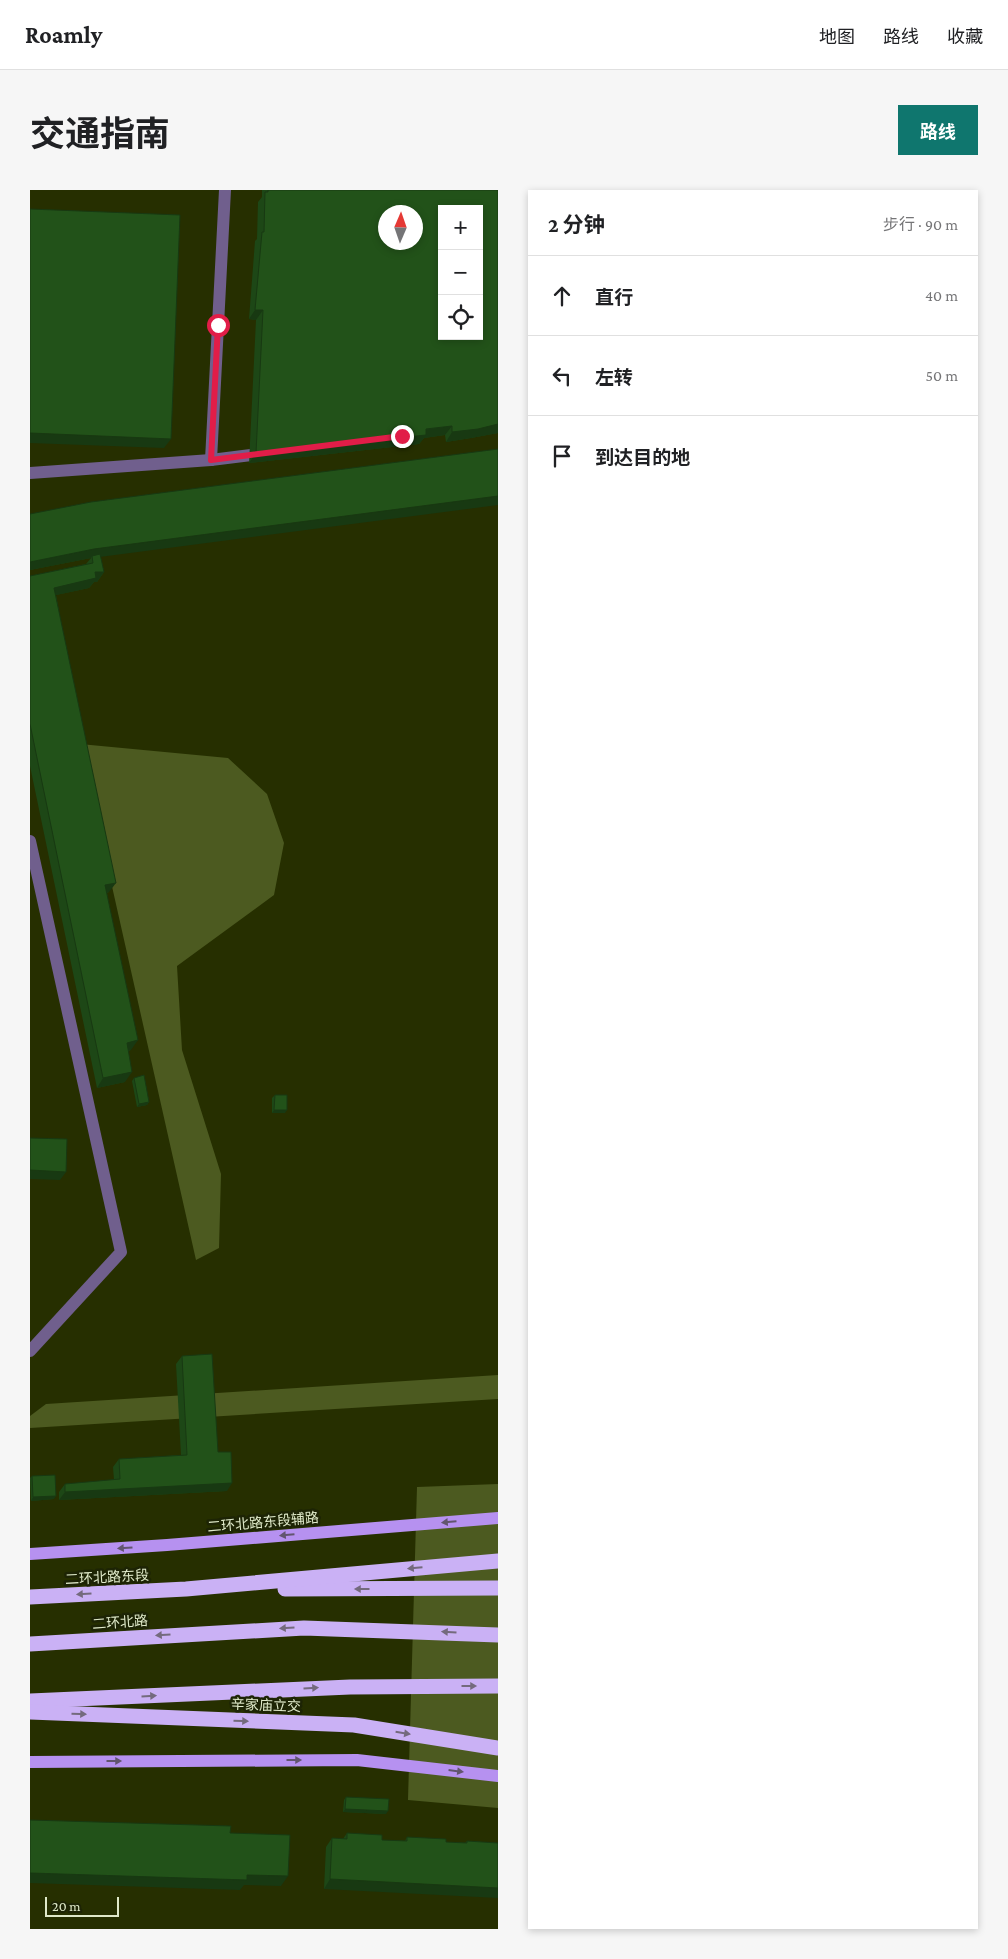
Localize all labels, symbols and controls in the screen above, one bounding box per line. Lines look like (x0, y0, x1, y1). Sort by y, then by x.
text: Roamly (25, 21, 102, 48)
text: 地图 (819, 27, 855, 47)
text: 路线 (883, 27, 919, 47)
text: 收藏 (947, 27, 983, 47)
button: 路线 (898, 105, 978, 155)
text: 交通指南 (30, 115, 170, 154)
north arrow (378, 205, 423, 250)
map controls (438, 205, 483, 340)
button: + (438, 205, 483, 250)
text: 2 分钟 (548, 213, 605, 237)
text: 步行 · 90 m (883, 216, 958, 233)
button: − (438, 250, 483, 295)
icon: ahead (548, 282, 576, 310)
text: 直行 (595, 287, 633, 308)
text: 40 m (925, 287, 958, 304)
button: locate (438, 295, 483, 340)
route start (207, 314, 230, 337)
icon: left (548, 362, 576, 390)
text: 左转 (595, 367, 633, 388)
text: 50 m (926, 367, 958, 384)
route end (391, 425, 414, 448)
icon: arrive (548, 442, 576, 470)
text: 到达目的地 (595, 447, 690, 468)
street label: 二环北路东段辅路 (207, 1509, 319, 1535)
one-way arrow (441, 1518, 457, 1526)
one-way arrow (279, 1531, 295, 1539)
one-way arrow (117, 1544, 133, 1552)
one-way arrow (406, 1564, 422, 1572)
street label: 二环北路东段 (65, 1567, 149, 1587)
one-way arrow (354, 1585, 370, 1593)
one-way arrow (76, 1591, 92, 1599)
street label: 二环北路 (92, 1612, 148, 1632)
one-way arrow (279, 1625, 295, 1633)
one-way arrow (441, 1628, 457, 1636)
one-way arrow (155, 1632, 171, 1640)
one-way arrow (461, 1682, 477, 1690)
one-way arrow (303, 1684, 319, 1692)
one-way arrow (141, 1691, 157, 1699)
street label: 辛家庙立交 (231, 1696, 301, 1714)
one-way arrow (71, 1710, 87, 1718)
one-way arrow (233, 1717, 249, 1725)
one-way arrow (395, 1729, 411, 1737)
one-way arrow (286, 1756, 302, 1764)
one-way arrow (106, 1757, 122, 1765)
one-way arrow (448, 1767, 464, 1775)
scale bar (45, 1894, 119, 1917)
text: 20 m (52, 1898, 80, 1914)

